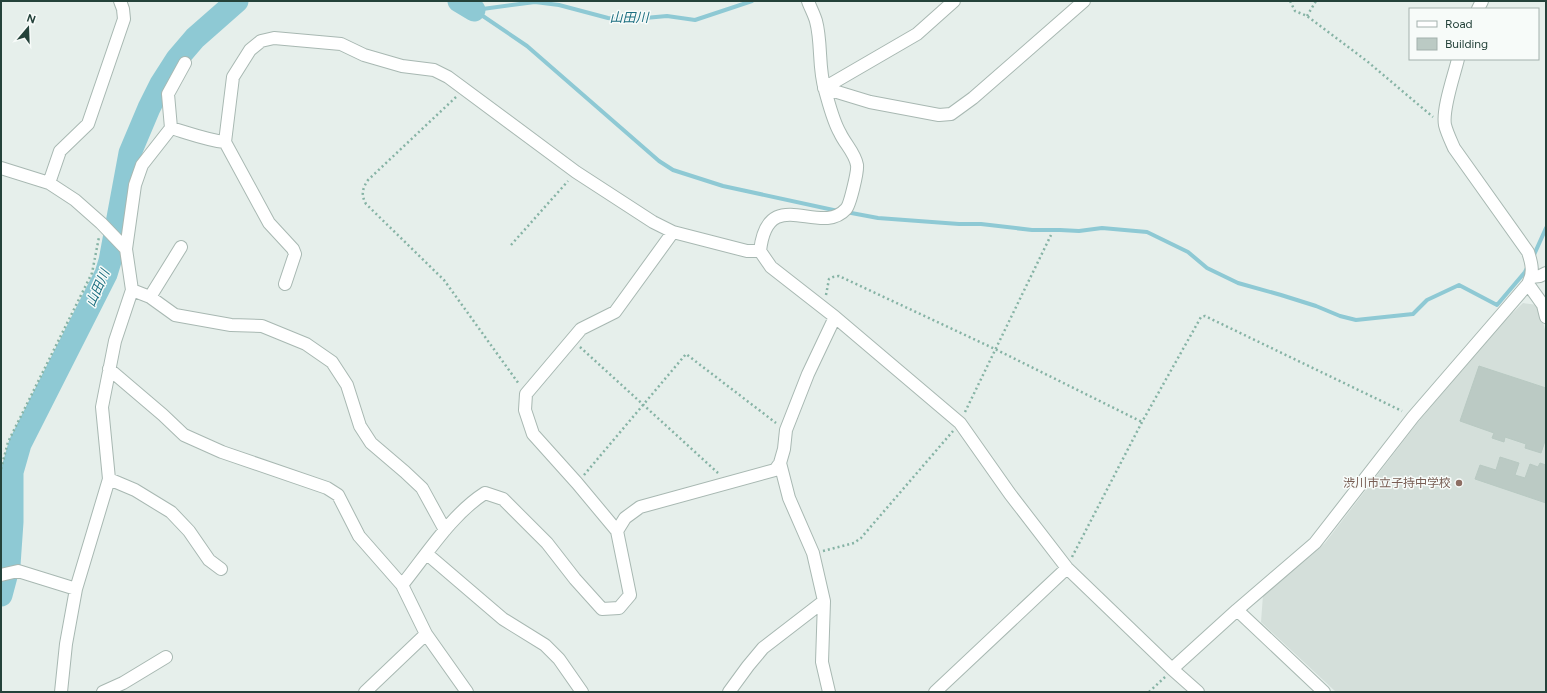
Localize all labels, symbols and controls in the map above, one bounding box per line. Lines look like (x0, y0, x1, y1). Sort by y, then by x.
north arrow (8, 8, 48, 48)
legend (1409, 8, 1539, 60)
water label: 山田川 (609, 10, 650, 25)
text: N (25, 11, 37, 27)
text: Road (1445, 17, 1473, 31)
text: Building (1445, 37, 1488, 51)
water label: 山田川 (83, 266, 113, 309)
place label: 渋川市立子持中学校 (1343, 476, 1451, 490)
marker: 渋川市立子持中学校 (1454, 478, 1464, 488)

